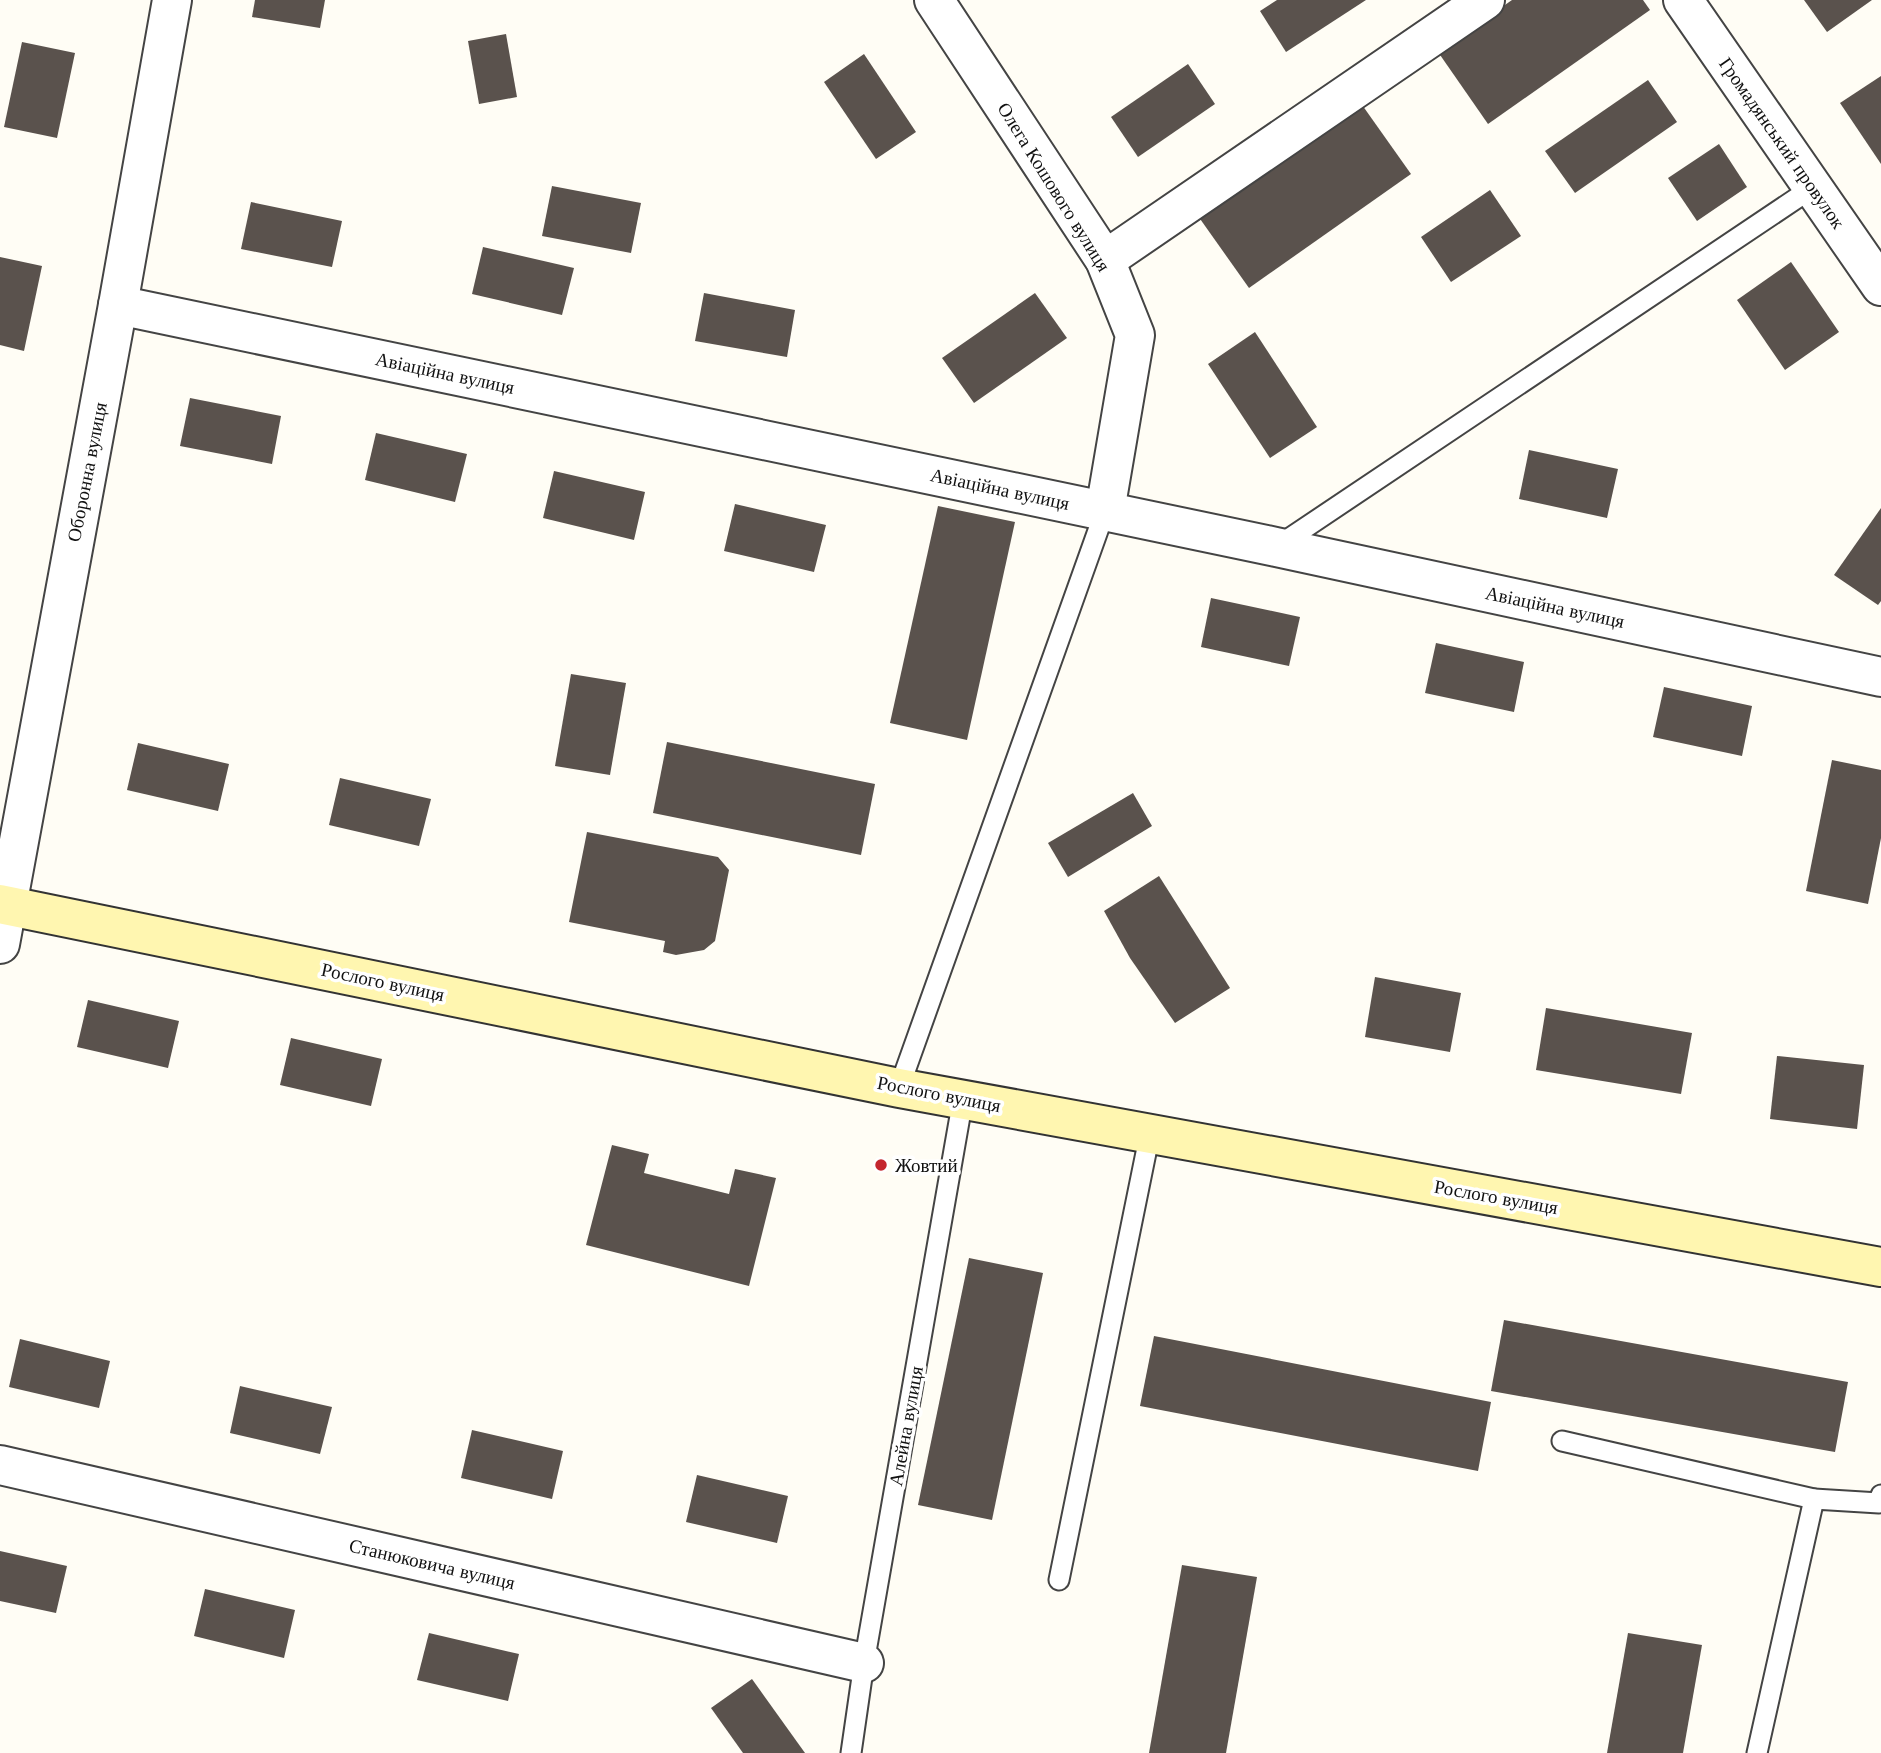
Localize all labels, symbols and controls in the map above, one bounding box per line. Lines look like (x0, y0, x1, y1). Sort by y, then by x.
street label: Громадянський провулок (1714, 53, 1850, 234)
street label: Олега Кошового вулиця (993, 98, 1116, 276)
street label: Авіаційна вулиця (373, 347, 517, 399)
street label: Оборонна вулиця (62, 400, 112, 544)
street label: Авіаційна вулиця (928, 463, 1072, 515)
street label: Авіаційна вулиця (1483, 581, 1627, 633)
street label: Рослого вулиця (319, 958, 447, 1006)
street label: Рослого вулиця (875, 1071, 1003, 1117)
place label: Жовтий (895, 1154, 958, 1177)
marker: Жовтий (873, 1157, 889, 1173)
street label: Рослого вулиця (1432, 1175, 1560, 1219)
street label: Алейна вулиця (884, 1364, 928, 1488)
street label: Станюковича вулиця (347, 1534, 517, 1594)

